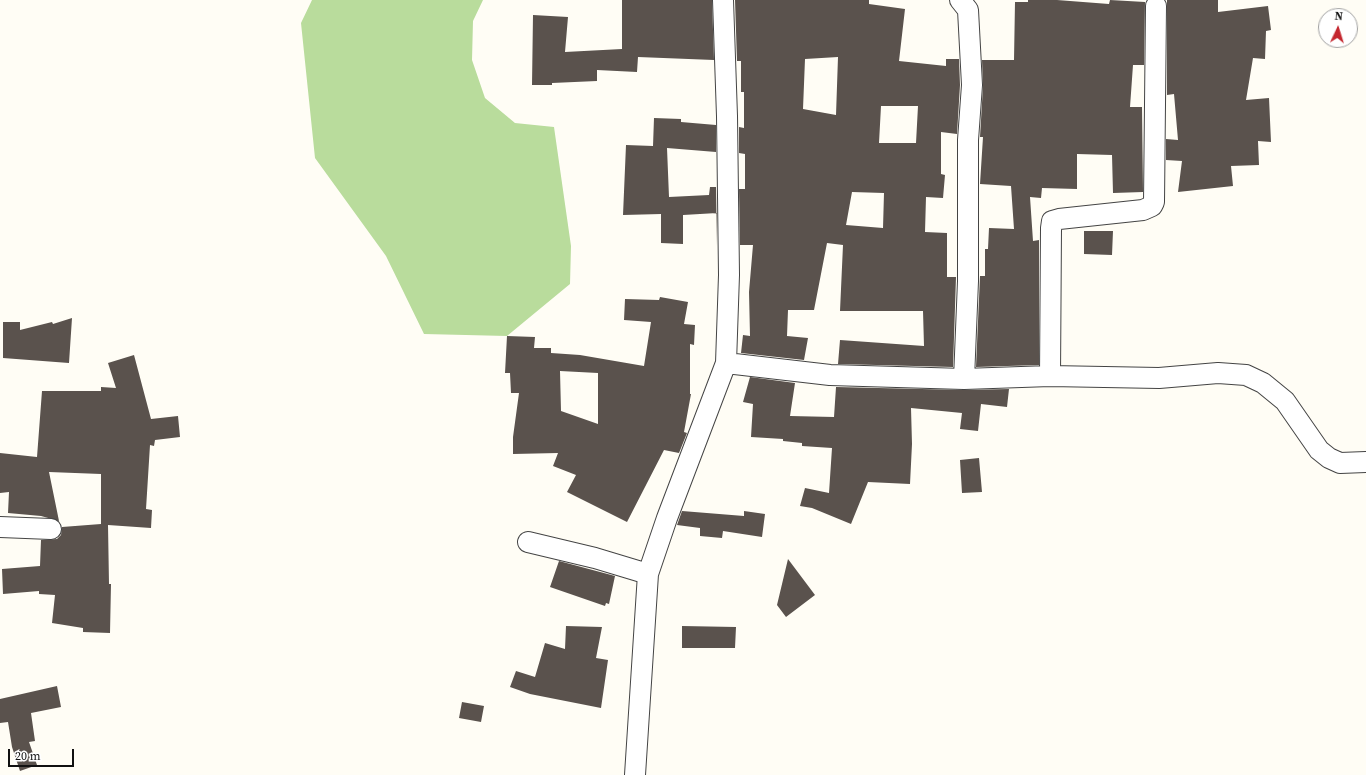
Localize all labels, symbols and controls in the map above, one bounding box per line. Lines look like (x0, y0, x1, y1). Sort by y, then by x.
north arrow (1318, 8, 1358, 48)
text: N (1334, 9, 1343, 24)
scale bar (10, 741, 76, 767)
text: 20 m (15, 748, 41, 764)

